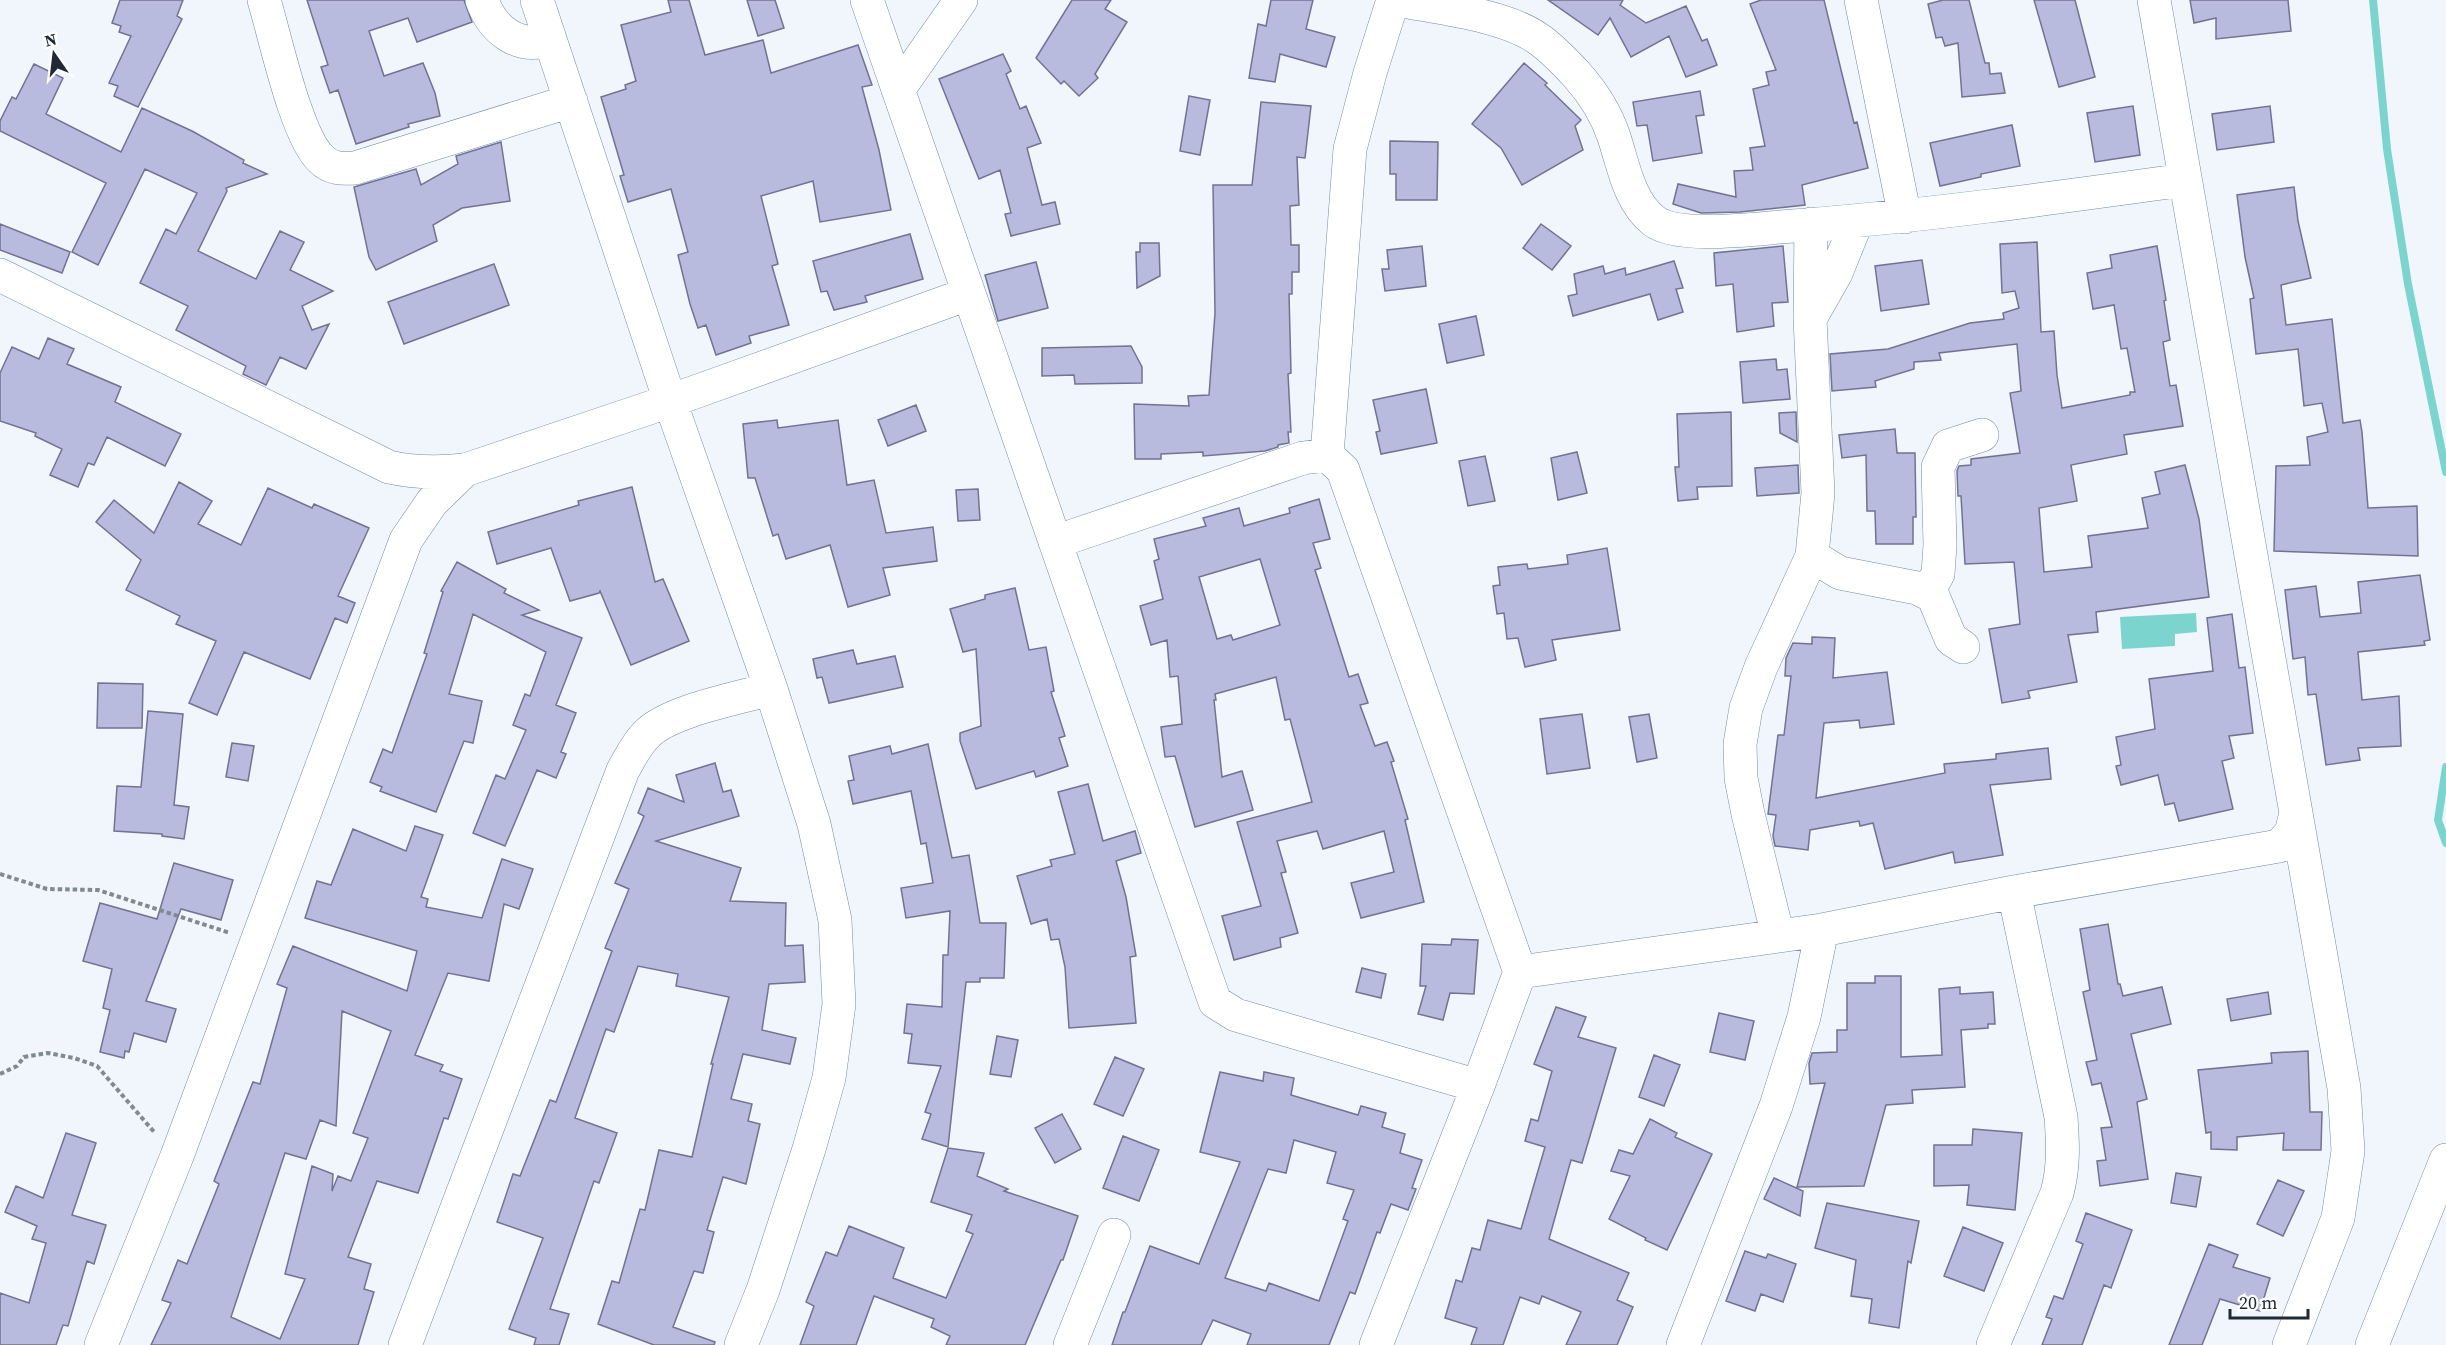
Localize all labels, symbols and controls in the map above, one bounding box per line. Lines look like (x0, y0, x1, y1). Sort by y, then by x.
north arrow (24, 24, 84, 84)
text: N (42, 27, 59, 52)
scale bar (2230, 1282, 2308, 1320)
text: 20 m (2239, 1290, 2277, 1315)

